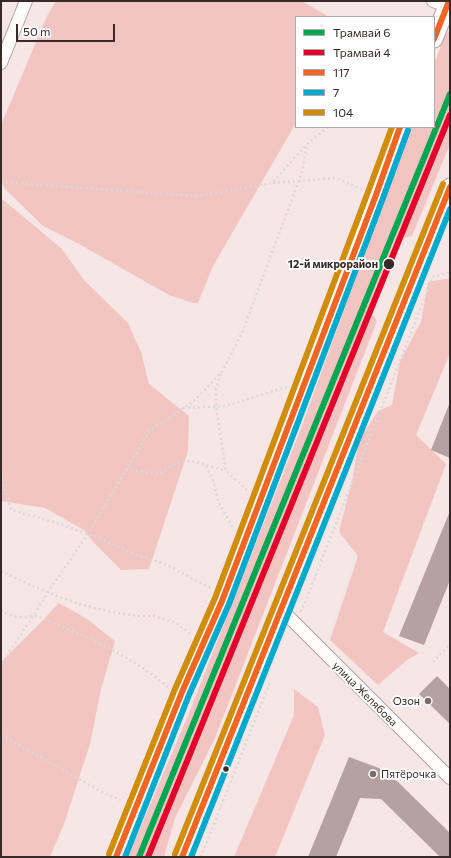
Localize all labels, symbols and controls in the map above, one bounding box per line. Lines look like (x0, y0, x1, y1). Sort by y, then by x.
scale bar (18, 16, 117, 42)
legend (295, 16, 435, 128)
text: 50 m (23, 24, 51, 38)
text: Трамвай 6 (333, 25, 391, 39)
text: Трамвай 4 (333, 45, 390, 59)
text: 117 (333, 65, 350, 79)
text: 7 (333, 85, 339, 99)
text: 104 (333, 105, 353, 119)
place label: 12-й микрорайон (288, 257, 378, 271)
marker: 12-й микрорайон (382, 257, 396, 271)
street label: улица Желябова (330, 659, 400, 729)
place label: Озон (393, 694, 420, 708)
marker: Озон (423, 696, 433, 706)
unlabelled marker (221, 764, 231, 774)
place label: Пятёрочка (381, 767, 436, 781)
marker: Пятёрочка (368, 769, 378, 779)

